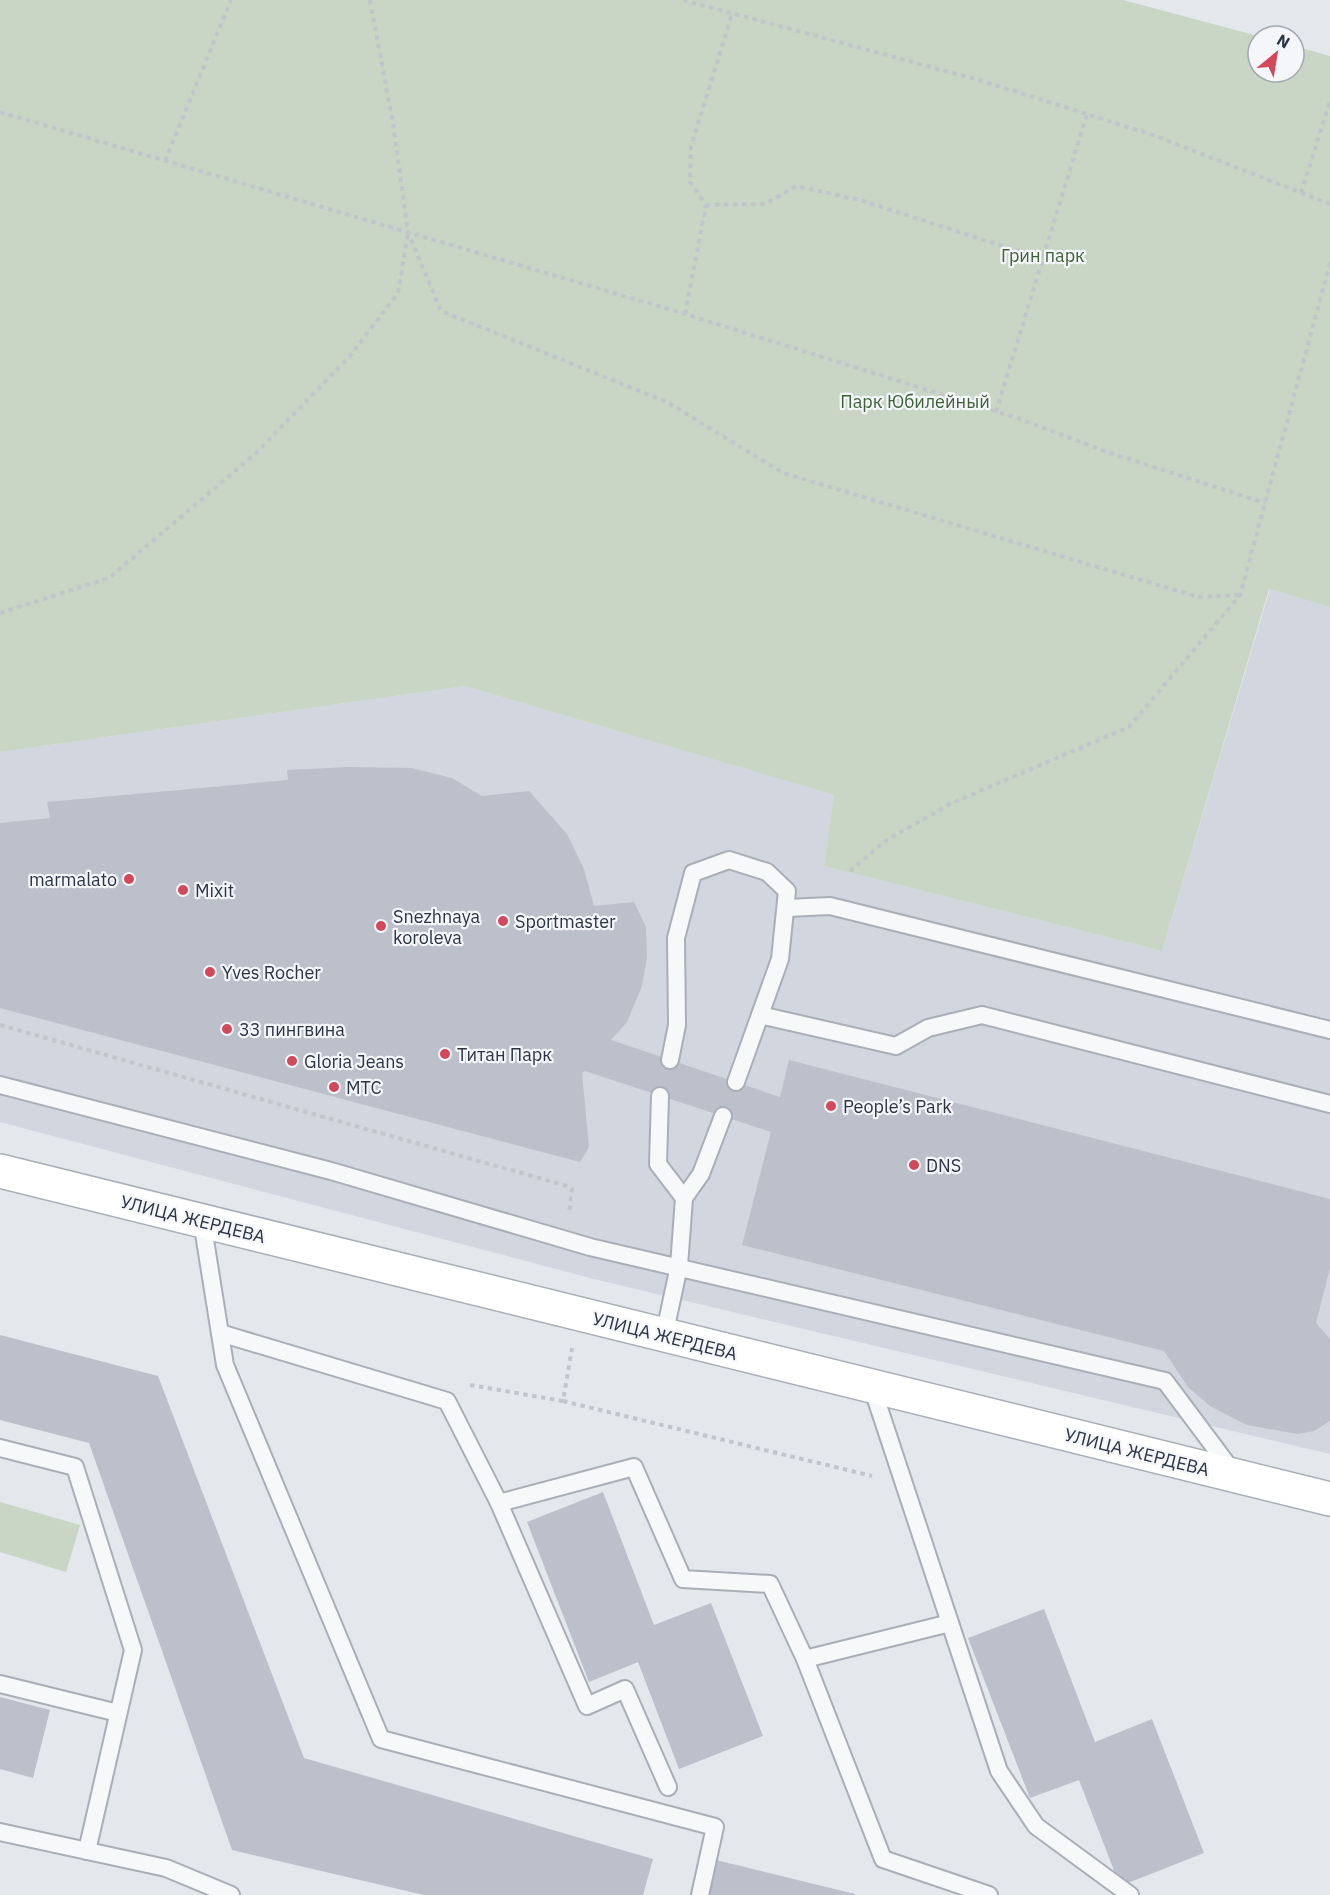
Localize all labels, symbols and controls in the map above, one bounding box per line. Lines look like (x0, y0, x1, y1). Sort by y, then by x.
north arrow (1246, 24, 1306, 84)
text: N (1273, 29, 1294, 53)
park label: Грин парк (1001, 244, 1085, 267)
park label: Парк Юбилейный (840, 390, 990, 413)
place label: marmalato (29, 868, 117, 891)
marker: marmalato (122, 872, 136, 886)
place label: Mixit (195, 879, 234, 902)
marker: Mixit (176, 883, 190, 897)
place label: Snezhnaya koroleva (393, 905, 481, 949)
place label: Sportmaster (515, 910, 616, 933)
marker: Sportmaster (496, 914, 510, 928)
marker: Snezhnaya koroleva (374, 919, 388, 933)
place label: Yves Rocher (222, 961, 321, 984)
marker: Yves Rocher (203, 965, 217, 979)
place label: 33 пингвина (239, 1018, 345, 1041)
marker: 33 пингвина (220, 1022, 234, 1036)
place label: Титан Парк (457, 1043, 552, 1066)
marker: Титан Парк (438, 1047, 452, 1061)
place label: Gloria Jeans (304, 1050, 404, 1073)
marker: Gloria Jeans (285, 1054, 299, 1068)
place label: МТС (346, 1076, 382, 1099)
marker: МТС (327, 1080, 341, 1094)
place label: People’s Park (843, 1095, 952, 1118)
marker: People’s Park (824, 1099, 838, 1113)
place label: DNS (926, 1154, 961, 1177)
marker: DNS (907, 1158, 921, 1172)
street label: УЛИЦА ЖЕРДЕВА (118, 1190, 268, 1248)
street label: УЛИЦА ЖЕРДЕВА (590, 1307, 740, 1365)
street label: УЛИЦА ЖЕРДЕВА (1062, 1423, 1212, 1481)

